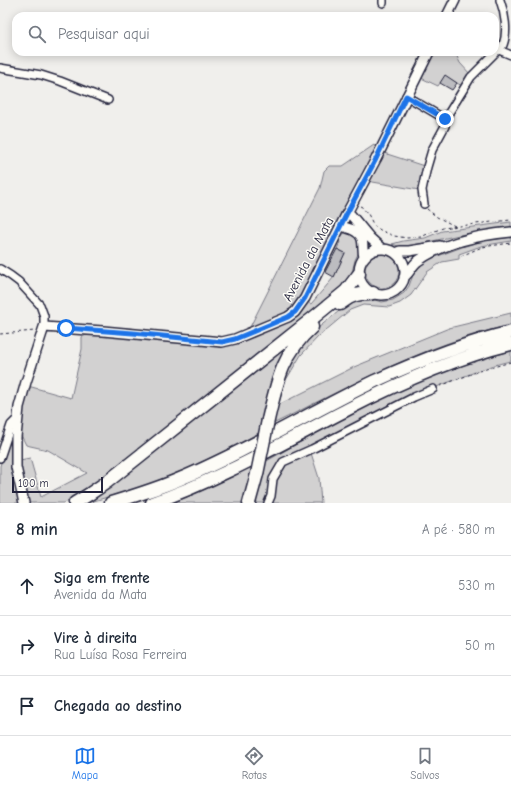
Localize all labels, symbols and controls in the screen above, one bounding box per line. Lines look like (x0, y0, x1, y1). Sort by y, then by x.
search box (12, 12, 499, 56)
icon: search (26, 23, 48, 45)
text: Pesquisar aqui (58, 25, 150, 43)
route end (436, 110, 454, 128)
street label: Avenida da Mata (280, 214, 336, 304)
route start (57, 319, 75, 337)
scale bar (12, 475, 103, 494)
text: 100 m (18, 477, 49, 490)
text: 8 min (16, 520, 58, 539)
text: A pé · 580 m (422, 522, 495, 537)
text: Siga em frente (54, 569, 150, 587)
icon: ahead (16, 575, 38, 597)
text: 530 m (458, 578, 495, 593)
text: Avenida da Mata (54, 587, 147, 602)
text: Vire à direita (54, 629, 137, 647)
icon: right (16, 635, 38, 657)
text: 50 m (465, 638, 495, 653)
text: Rua Luísa Rosa Ferreira (54, 647, 187, 662)
icon: arrive (16, 695, 38, 717)
text: Chegada ao destino (54, 697, 182, 715)
tab: Mapa (72, 745, 98, 782)
tab: Rotas (242, 745, 267, 782)
tab: Salvos (410, 745, 439, 782)

